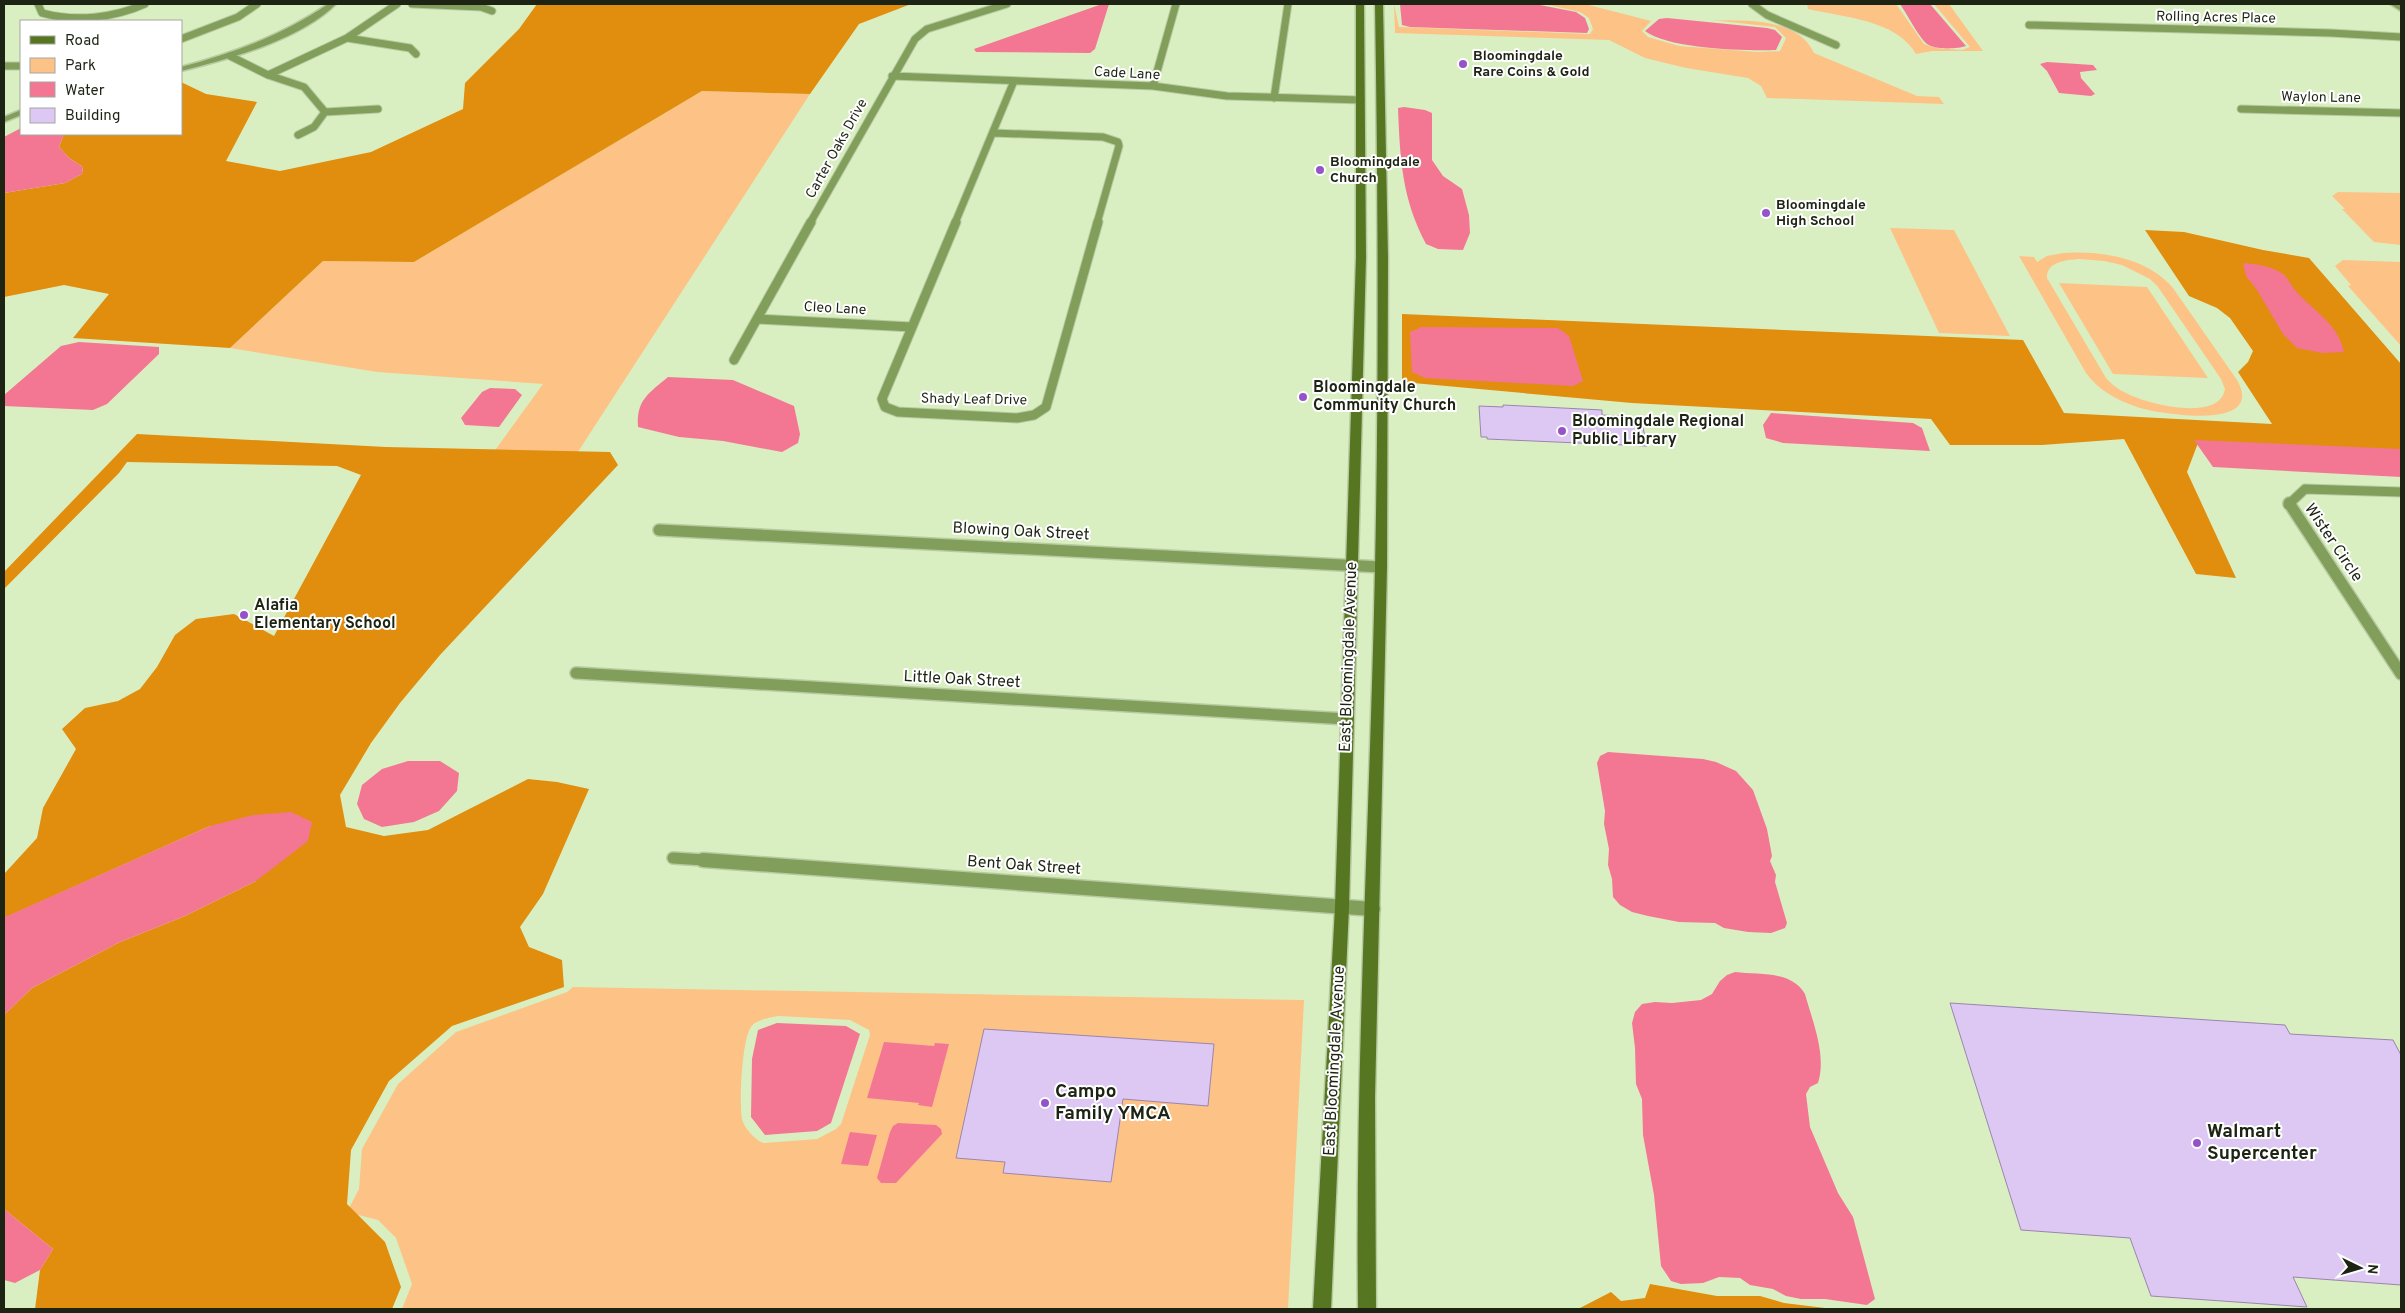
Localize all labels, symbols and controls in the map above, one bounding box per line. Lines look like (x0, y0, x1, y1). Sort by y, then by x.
street label: Rolling Acres Place (2156, 8, 2276, 28)
legend (20, 20, 182, 135)
text: Road (65, 32, 100, 51)
place label: Bloomingdale Rare Coins & Gold (1473, 48, 1590, 81)
text: Park (65, 57, 96, 76)
marker: Bloomingdale Rare Coins & Gold (1457, 58, 1469, 70)
street label: Cade Lane (1093, 64, 1161, 84)
text: Water (65, 82, 105, 101)
street label: Waylon Lane (2281, 89, 2361, 107)
street label: Carter Oaks Drive (803, 96, 871, 202)
text: Building (65, 107, 120, 126)
place label: Bloomingdale Church (1330, 154, 1420, 187)
marker: Bloomingdale Church (1314, 164, 1326, 176)
place label: Bloomingdale High School (1776, 197, 1866, 230)
marker: Bloomingdale High School (1760, 207, 1772, 219)
street label: Cleo Lane (803, 299, 867, 319)
place label: Bloomingdale Community Church (1313, 378, 1456, 416)
street label: Shady Leaf Drive (921, 391, 1027, 409)
marker: Bloomingdale Community Church (1297, 391, 1309, 403)
place label: Bloomingdale Regional Public Library (1572, 412, 1744, 450)
marker: Bloomingdale Regional Public Library (1556, 425, 1568, 437)
street label: Wister Circle (2299, 500, 2367, 586)
street label: Blowing Oak Street (952, 518, 1090, 546)
street label: East Bloomingdale Avenue (1336, 562, 1362, 752)
place label: Alafia Elementary School (254, 596, 396, 634)
marker: Alafia Elementary School (238, 609, 250, 621)
street label: Little Oak Street (903, 667, 1021, 693)
street label: Bent Oak Street (966, 852, 1082, 880)
street label: East Bloomingdale Avenue (1320, 965, 1350, 1157)
place label: Campo Family YMCA (1055, 1080, 1171, 1126)
marker: Campo Family YMCA (1039, 1097, 1051, 1109)
place label: Walmart Supercenter (2207, 1120, 2317, 1166)
marker: Walmart Supercenter (2191, 1137, 2203, 1149)
north arrow (2335, 1243, 2385, 1293)
text: N (2363, 1263, 2380, 1275)

